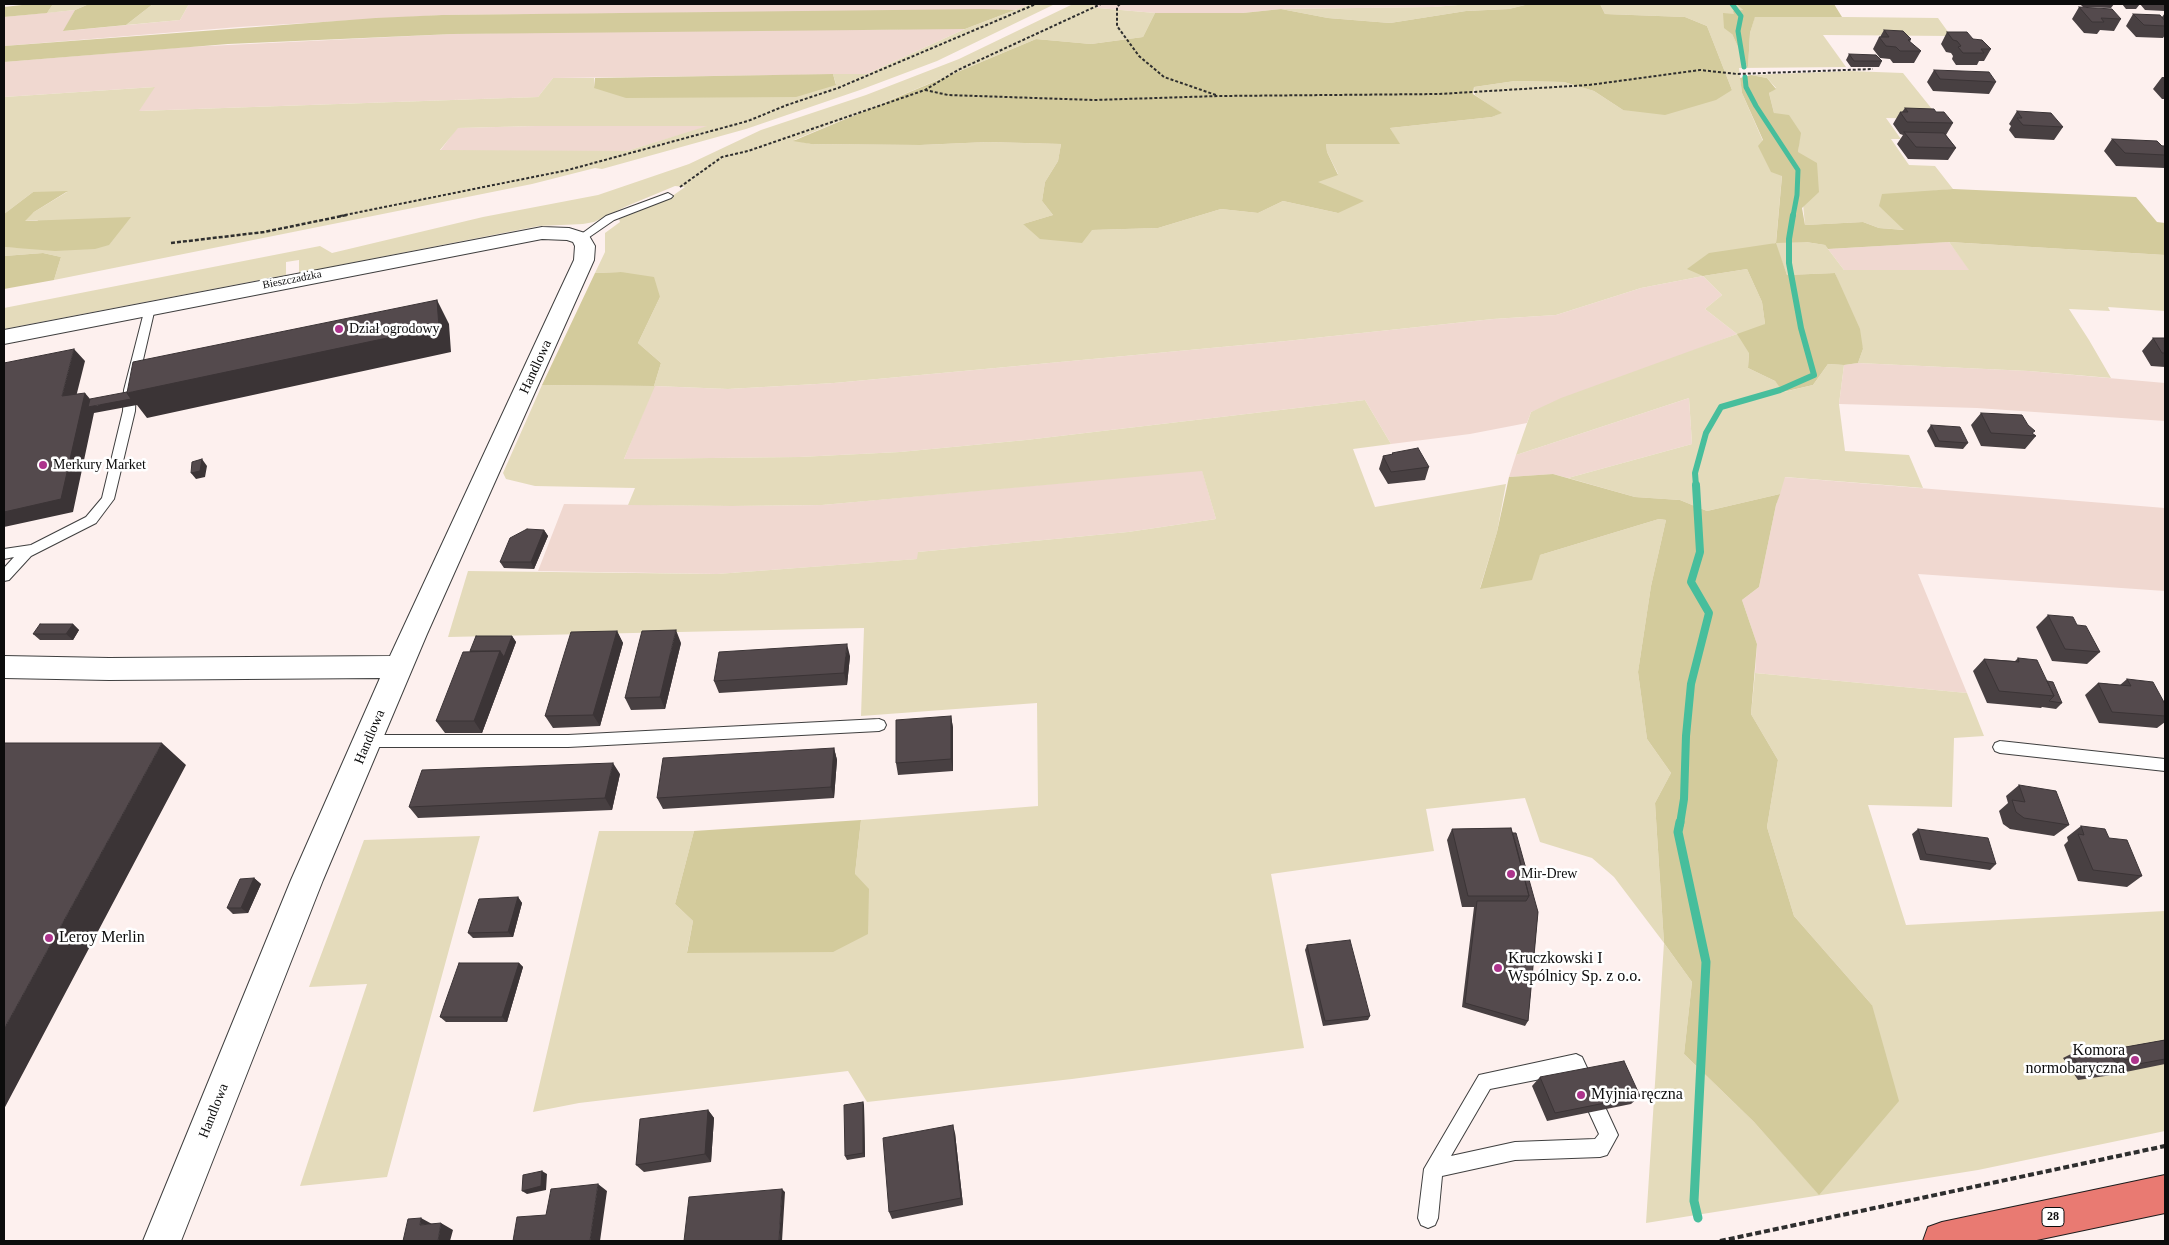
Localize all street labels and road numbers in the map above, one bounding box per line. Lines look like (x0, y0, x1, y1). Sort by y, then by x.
street label: Bieszczadzka (261, 268, 323, 292)
street label: Handlowa (516, 337, 556, 397)
street label: Handlowa (351, 707, 389, 767)
street label: Handlowa (195, 1081, 233, 1141)
road number: 28 (2042, 1208, 2064, 1226)

